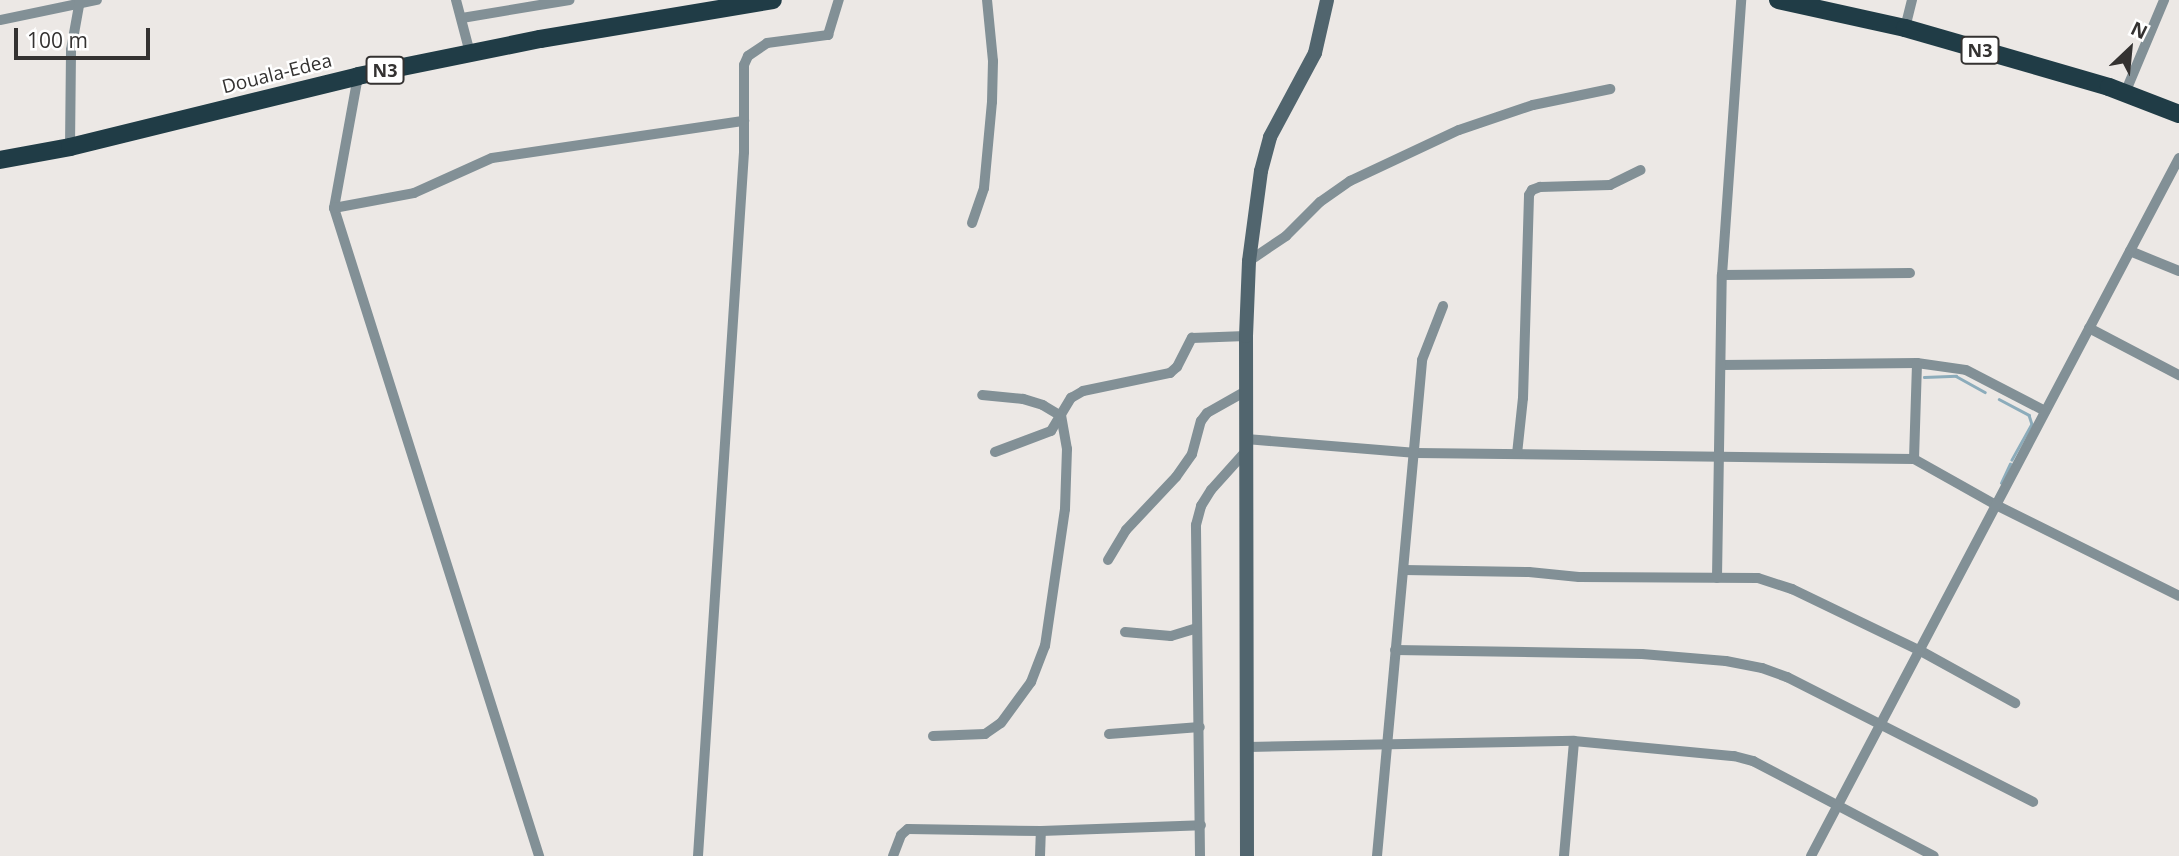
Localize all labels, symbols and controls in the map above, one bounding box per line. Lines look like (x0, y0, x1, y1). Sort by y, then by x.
scale bar (18, 14, 154, 58)
north arrow (2095, 14, 2165, 84)
text: N (2127, 15, 2152, 45)
text: 100 m (27, 26, 88, 54)
road number: N3 (1959, 36, 2001, 64)
street label: Douala-Edea (220, 49, 334, 99)
road number: N3 (364, 56, 406, 84)

